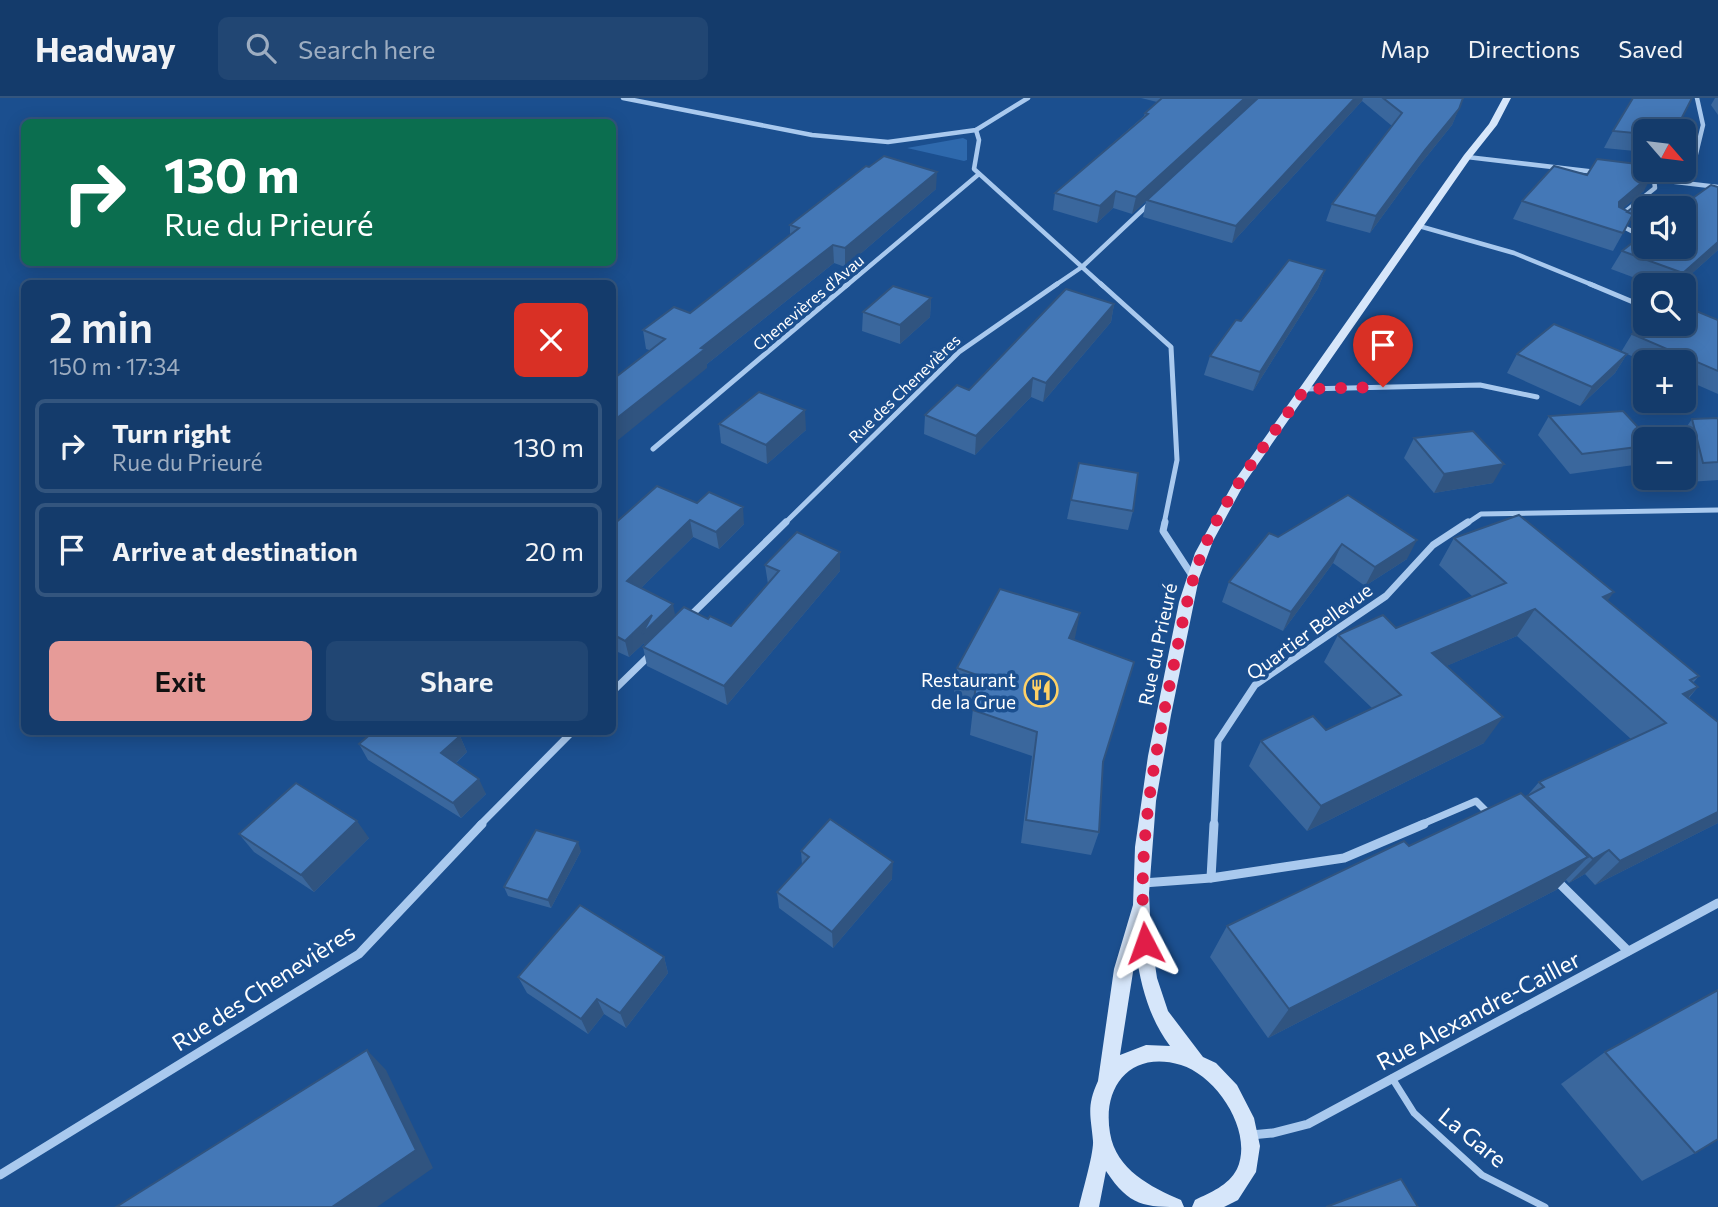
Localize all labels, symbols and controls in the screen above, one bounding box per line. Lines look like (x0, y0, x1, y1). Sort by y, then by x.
search box (218, 17, 708, 80)
text: Headway (35, 28, 176, 69)
icon: search (242, 29, 280, 67)
text: Search here (298, 33, 436, 64)
text: Map (1380, 34, 1430, 63)
text: Directions (1468, 34, 1580, 63)
text: Saved (1618, 34, 1683, 63)
north arrow (1633, 119, 1696, 182)
map controls (1633, 119, 1696, 490)
text: 130 m (164, 143, 299, 203)
icon: right (49, 147, 140, 238)
button: sound (1633, 196, 1696, 259)
text: Rue du Prieuré (164, 203, 374, 243)
street label: Chenevières d'Avau (749, 250, 867, 354)
button: search (1633, 273, 1696, 336)
text: 2 min (49, 300, 153, 352)
button: close (514, 303, 588, 377)
pin (1353, 315, 1413, 387)
icon: arrive (1364, 326, 1402, 364)
street label: Rue des Chenevières (844, 330, 964, 446)
button: + (1633, 350, 1696, 413)
text: 150 m · 17:34 (49, 352, 180, 380)
text: Turn right (112, 417, 231, 448)
icon: right (53, 427, 91, 465)
button: − (1633, 427, 1696, 490)
text: 130 m (513, 431, 584, 462)
text: Rue du Prieuré (112, 448, 263, 476)
icon: arrive (53, 531, 91, 569)
text: Arrive at destination (112, 535, 358, 566)
text: 20 m (525, 535, 584, 566)
street label: Quartier Bellevue (1242, 578, 1376, 684)
street label: Rue du Prieuré (1133, 581, 1181, 707)
button: Exit (49, 641, 312, 721)
button: Share (326, 641, 588, 721)
place label: Restaurant de la Grue (921, 668, 1016, 713)
restaurant icon: Restaurant de la Grue (1022, 671, 1060, 709)
position arrow (1108, 906, 1182, 980)
street label: Rue des Chenevières (166, 917, 360, 1057)
street label: Rue Alexandre-Cailler (1371, 944, 1585, 1076)
street label: La Gare (1433, 1101, 1513, 1173)

